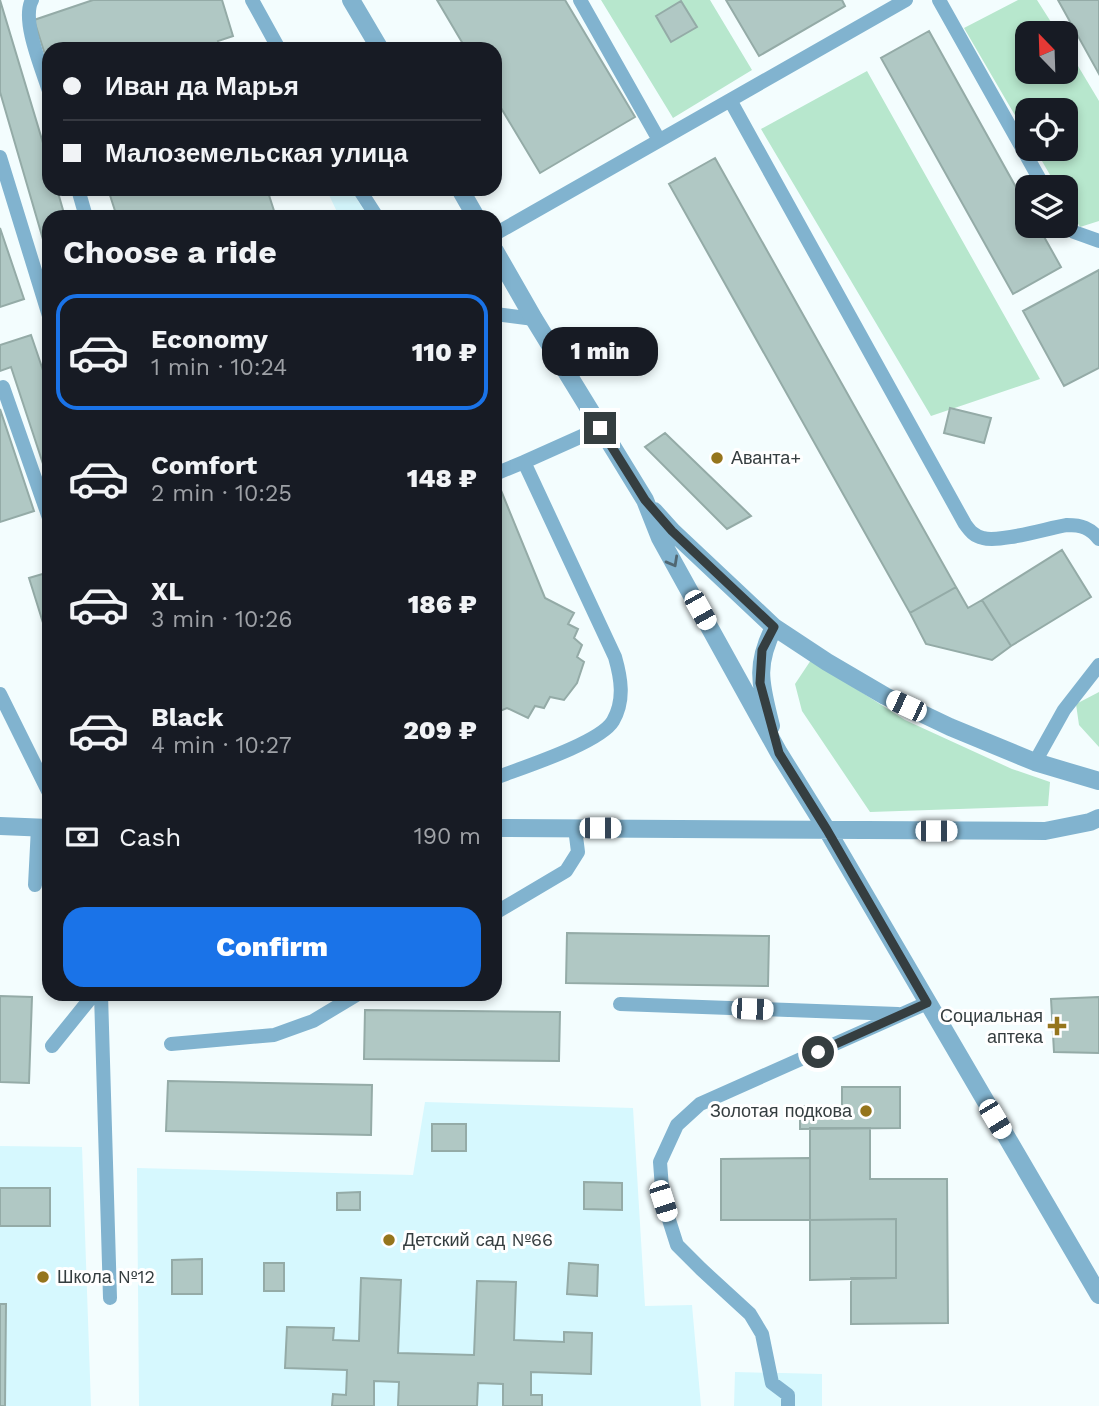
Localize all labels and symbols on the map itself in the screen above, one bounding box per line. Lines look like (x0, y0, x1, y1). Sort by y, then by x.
north arrow (1015, 21, 1078, 84)
callout: 1 min (542, 326, 658, 376)
route end (584, 412, 616, 444)
place label: Аванта+ (731, 447, 801, 468)
marker: Аванта+ (709, 450, 725, 466)
one-way arrow (665, 555, 678, 567)
car (681, 587, 720, 633)
car (883, 688, 930, 724)
car (580, 818, 622, 839)
car (916, 821, 958, 842)
car (731, 998, 774, 1020)
place label: Социальная аптека (940, 1005, 1044, 1047)
marker: Социальная аптека (1049, 1018, 1065, 1034)
route start (802, 1036, 834, 1068)
car (976, 1096, 1015, 1142)
place label: Золотая подкова (710, 1100, 853, 1121)
marker: Золотая подкова (858, 1103, 874, 1119)
car (647, 1178, 680, 1224)
place label: Детский сад №66 (403, 1229, 553, 1250)
marker: Детский сад №66 (381, 1232, 397, 1248)
place label: Школа №12 (57, 1266, 155, 1287)
marker: Школа №12 (35, 1269, 51, 1285)

